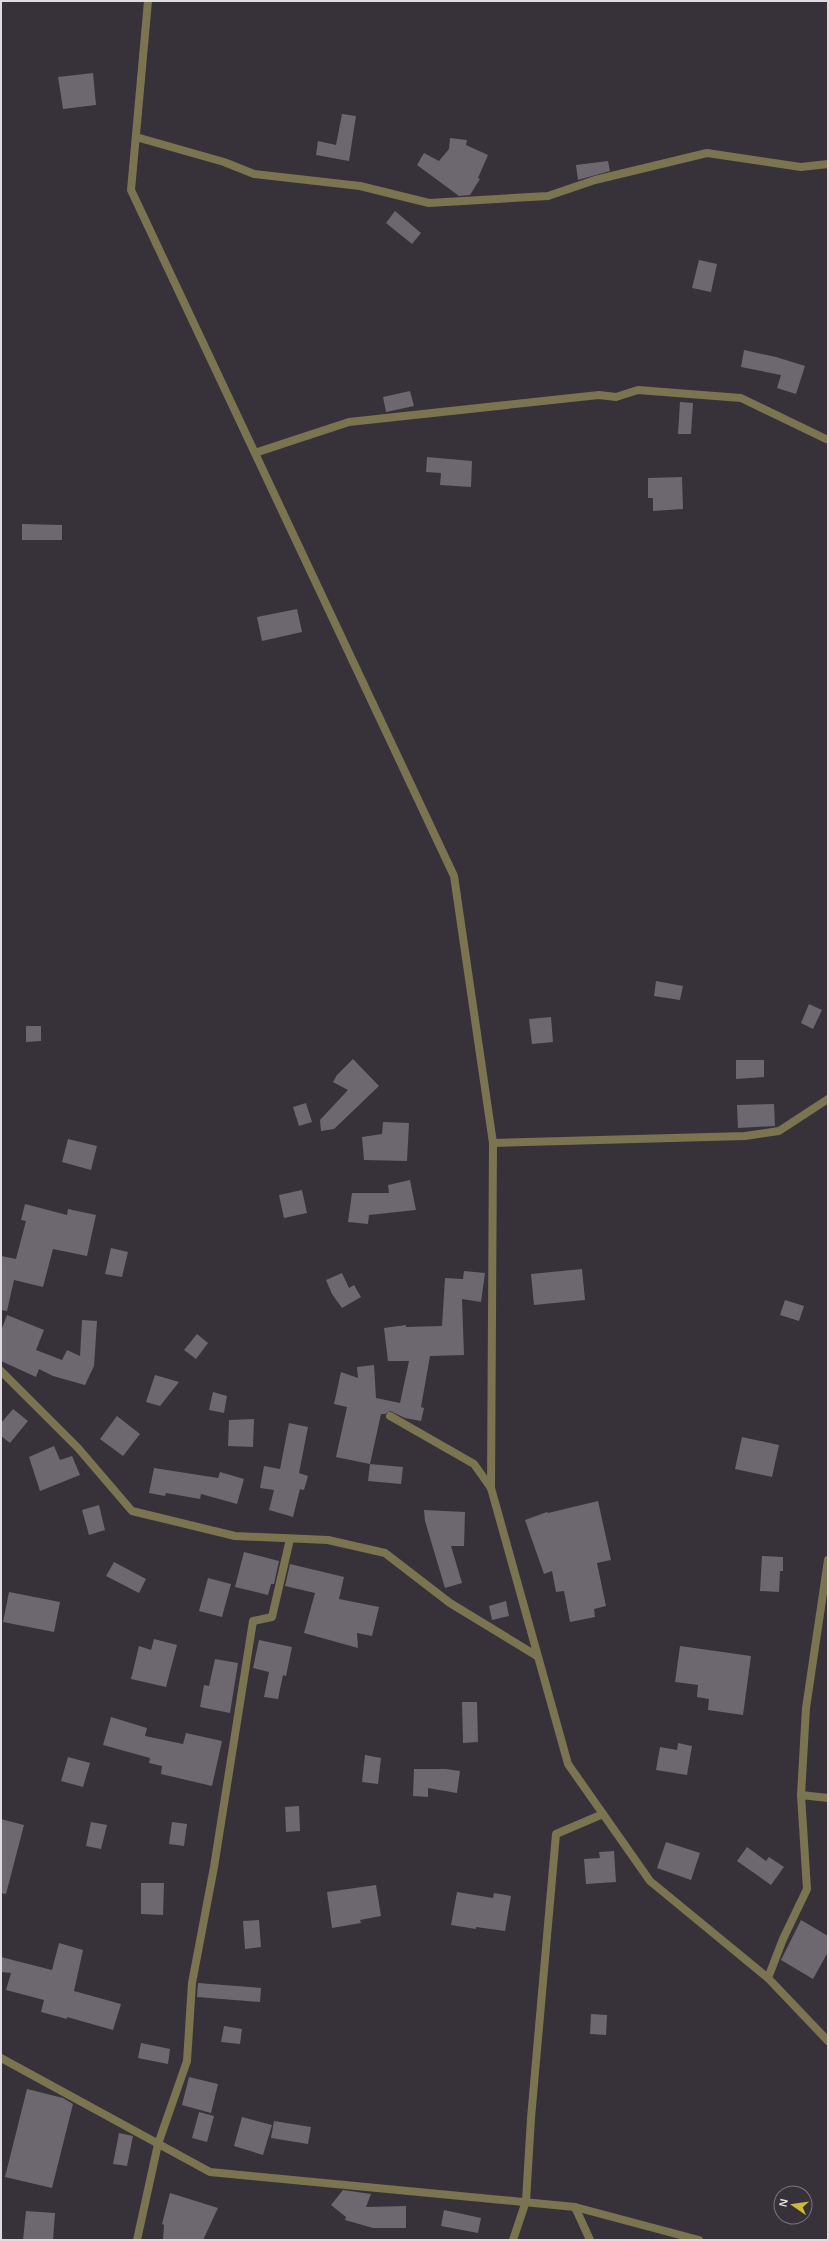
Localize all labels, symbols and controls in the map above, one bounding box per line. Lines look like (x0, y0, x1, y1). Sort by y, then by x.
north arrow (773, 2185, 813, 2225)
text: N (777, 2197, 790, 2208)

